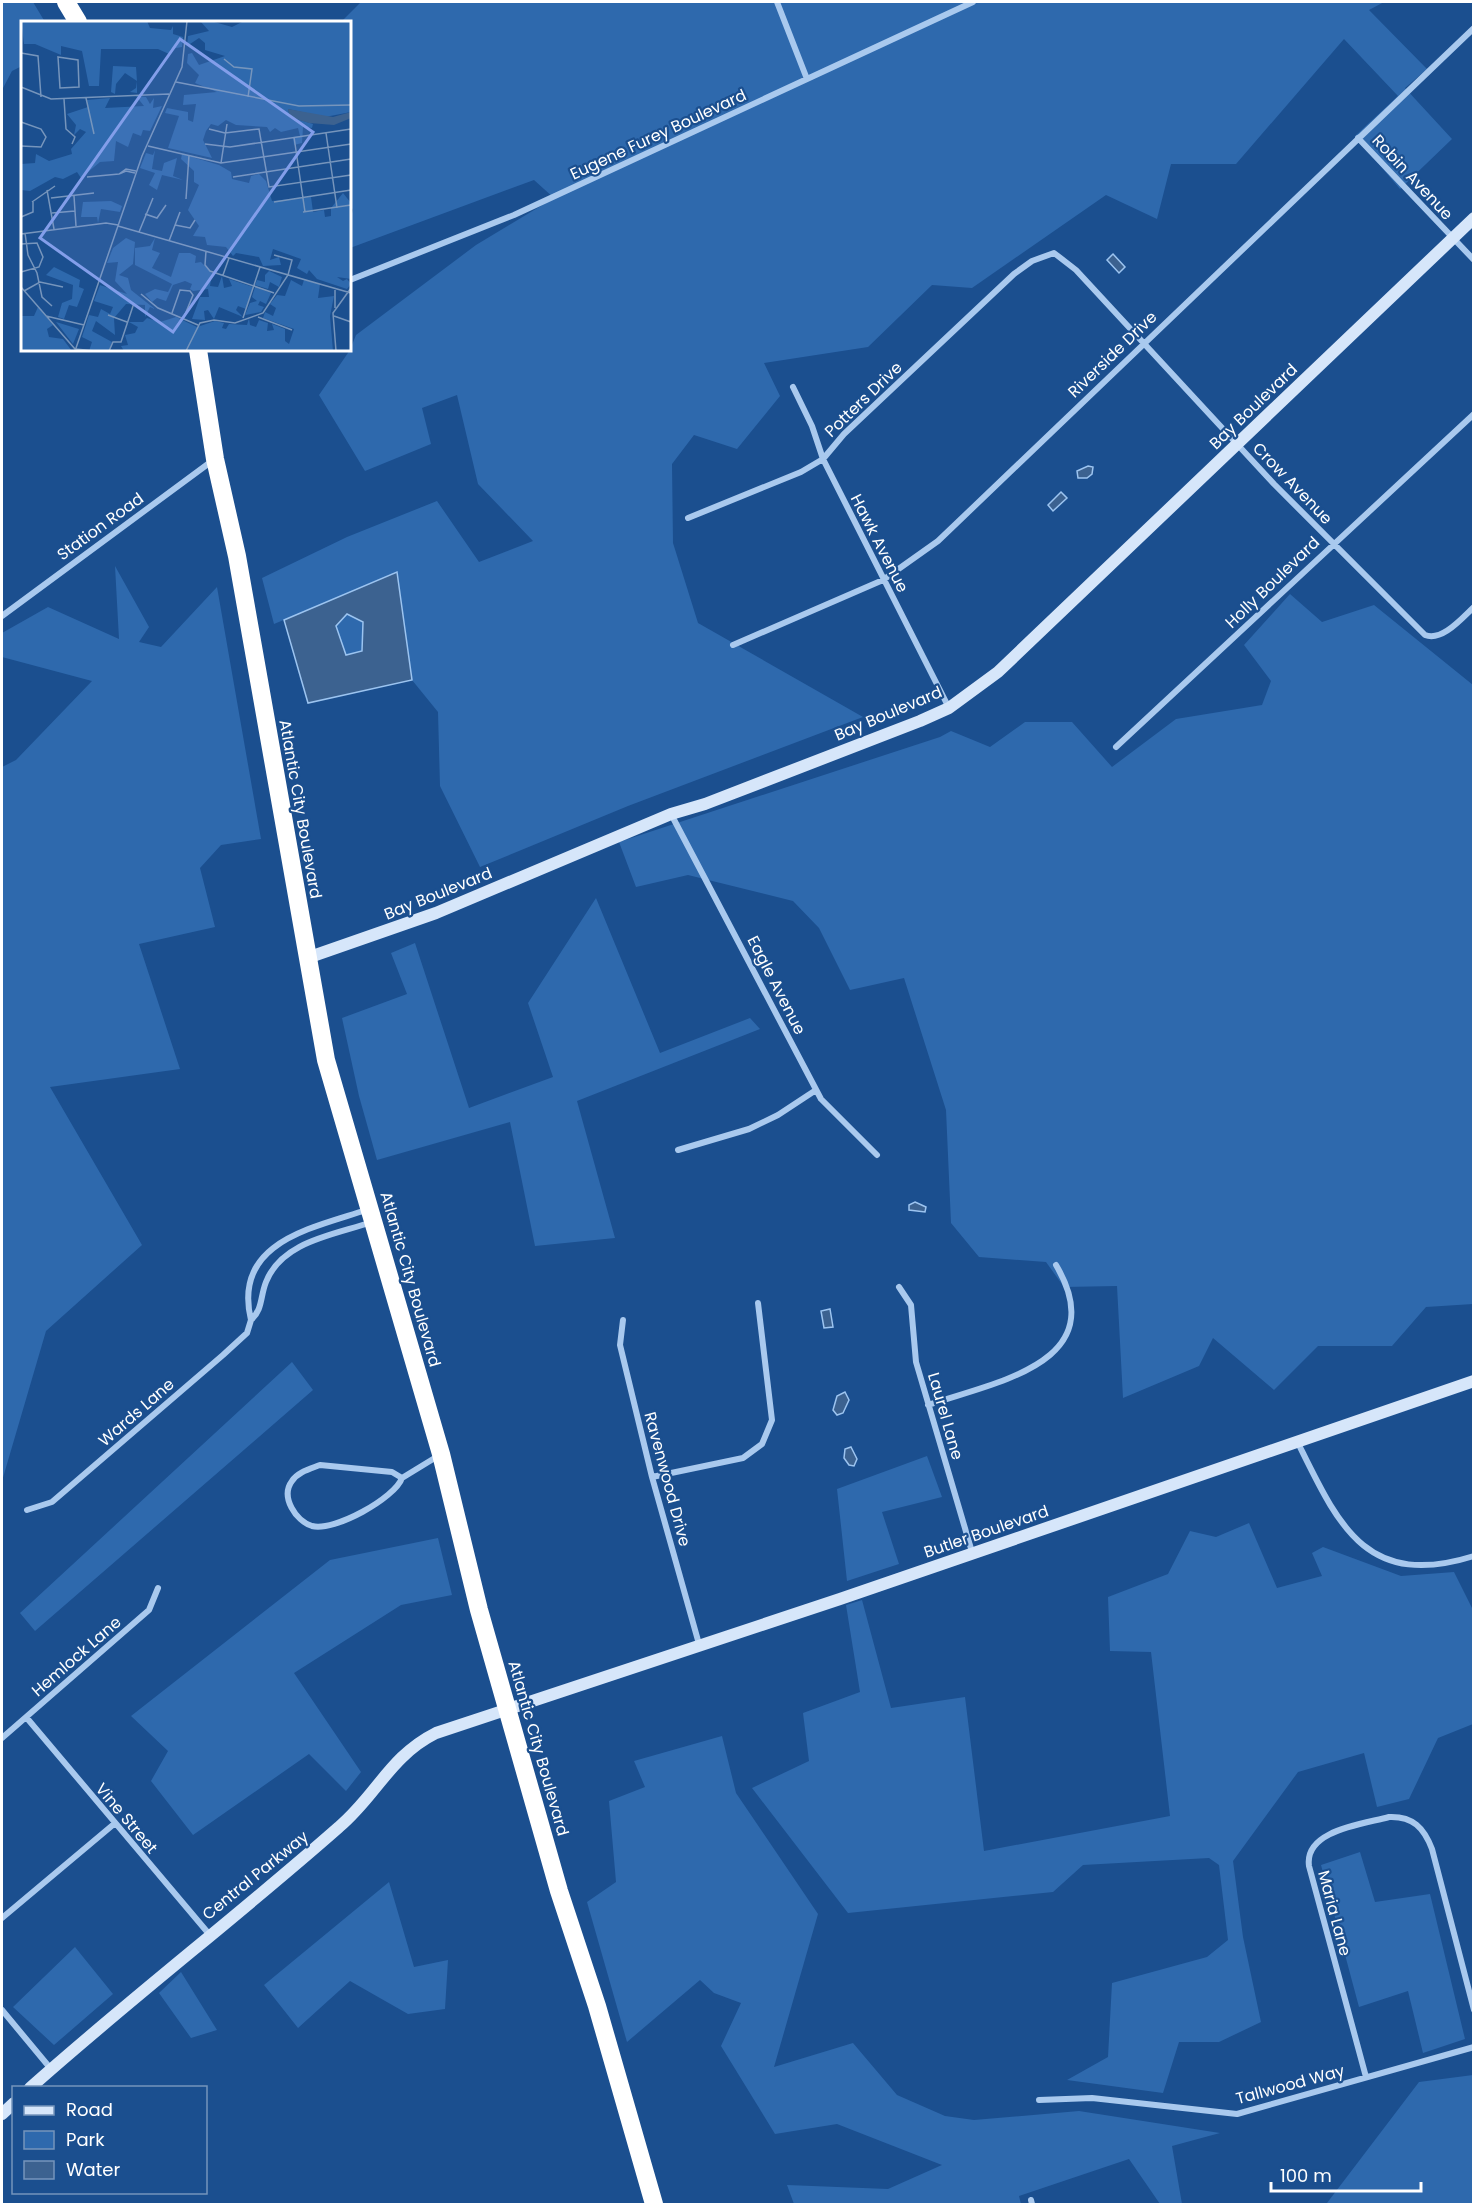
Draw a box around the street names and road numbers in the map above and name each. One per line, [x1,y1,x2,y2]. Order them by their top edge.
street label: Eugene Furey Boulevard [566,83,750,185]
street label: Robin Avenue [1367,130,1458,225]
street label: Riverside Drive [1063,306,1162,403]
street label: Potters Drive [819,356,907,442]
street label: Bay Boulevard [1204,358,1303,454]
street label: Crow Avenue [1248,437,1338,530]
street label: Station Road [52,487,148,566]
street label: Hawk Avenue [845,490,914,596]
street label: Holly Boulevard [1220,531,1325,633]
street label: Bay Boulevard [831,680,945,746]
street label: Atlantic City Boulevard [273,718,328,900]
street label: Bay Boulevard [381,861,496,926]
street label: Eagle Avenue [742,932,811,1039]
street label: Atlantic City Boulevard [374,1189,447,1370]
street label: Laurel Lane [922,1370,969,1463]
street label: Wards Lane [93,1373,179,1452]
street label: Ravenwood Drive [638,1409,697,1549]
street label: Butler Boulevard [921,1499,1052,1564]
street label: Hemlock Lane [27,1611,126,1702]
street label: Atlantic City Boulevard [502,1658,575,1839]
street label: Vine Street [90,1778,163,1859]
street label: Central Parkway [197,1825,313,1925]
street label: Maria Lane [1312,1868,1357,1958]
street label: Tallwood Way [1233,2059,1347,2110]

